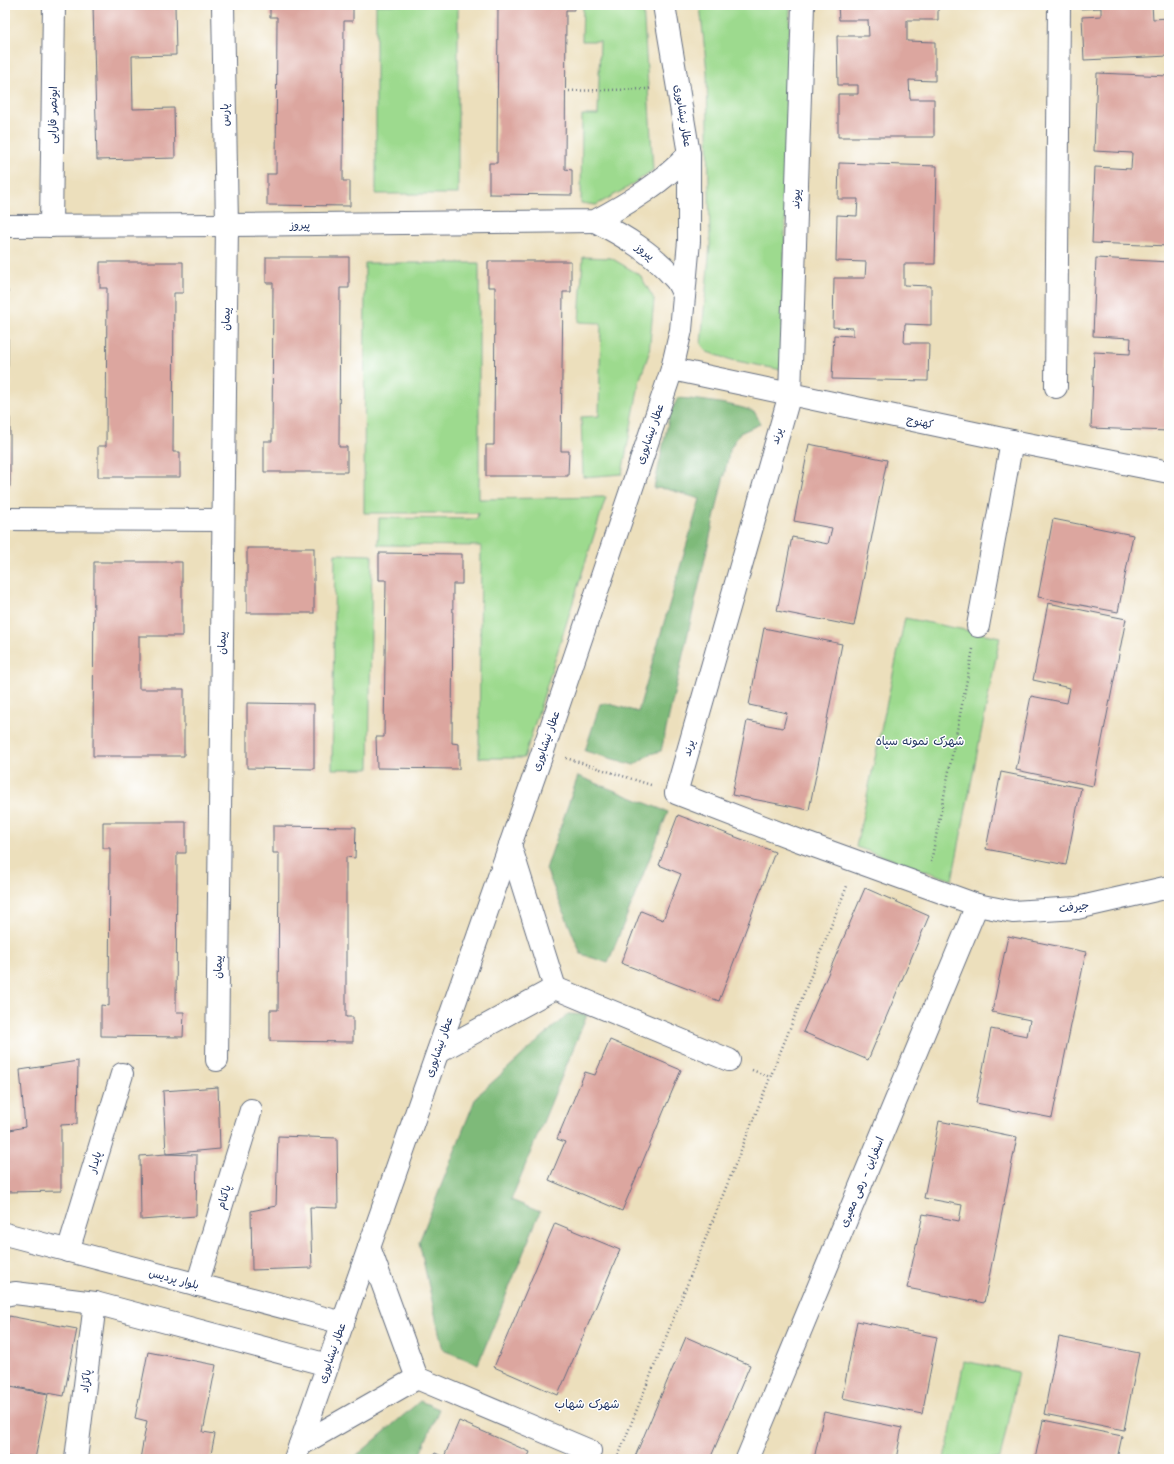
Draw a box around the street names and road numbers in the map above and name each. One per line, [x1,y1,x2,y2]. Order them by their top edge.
street label: عطار نیشابوری [671,84,695,148]
street label: ابونصر فارابی [45,86,61,144]
street label: پارس [217,103,233,127]
street label: پیوند [788,189,804,209]
street label: پیروز [289,217,310,233]
street label: پیروز [632,239,658,264]
street label: پیمان [218,307,234,331]
street label: عطار نیشابوری [633,402,667,466]
street label: كهنوج [905,412,935,432]
street label: پرند [768,426,786,446]
street label: پیمان [214,631,230,655]
street label: عطار نیشابوری [529,709,563,773]
street label: پرند [680,738,698,758]
street label: جیرفت [1058,898,1090,916]
street label: پیمان [210,955,226,979]
street label: عطار نیشابوری [422,1015,456,1079]
street label: اسفراين - رهی معیری [836,1134,888,1230]
street label: پایدار [84,1149,105,1176]
street label: پاکنام [213,1183,236,1211]
street label: بلوار پردیس [147,1265,201,1293]
street label: عطار نیشابوری [315,1321,349,1385]
street label: پاکزاد [77,1368,95,1394]

